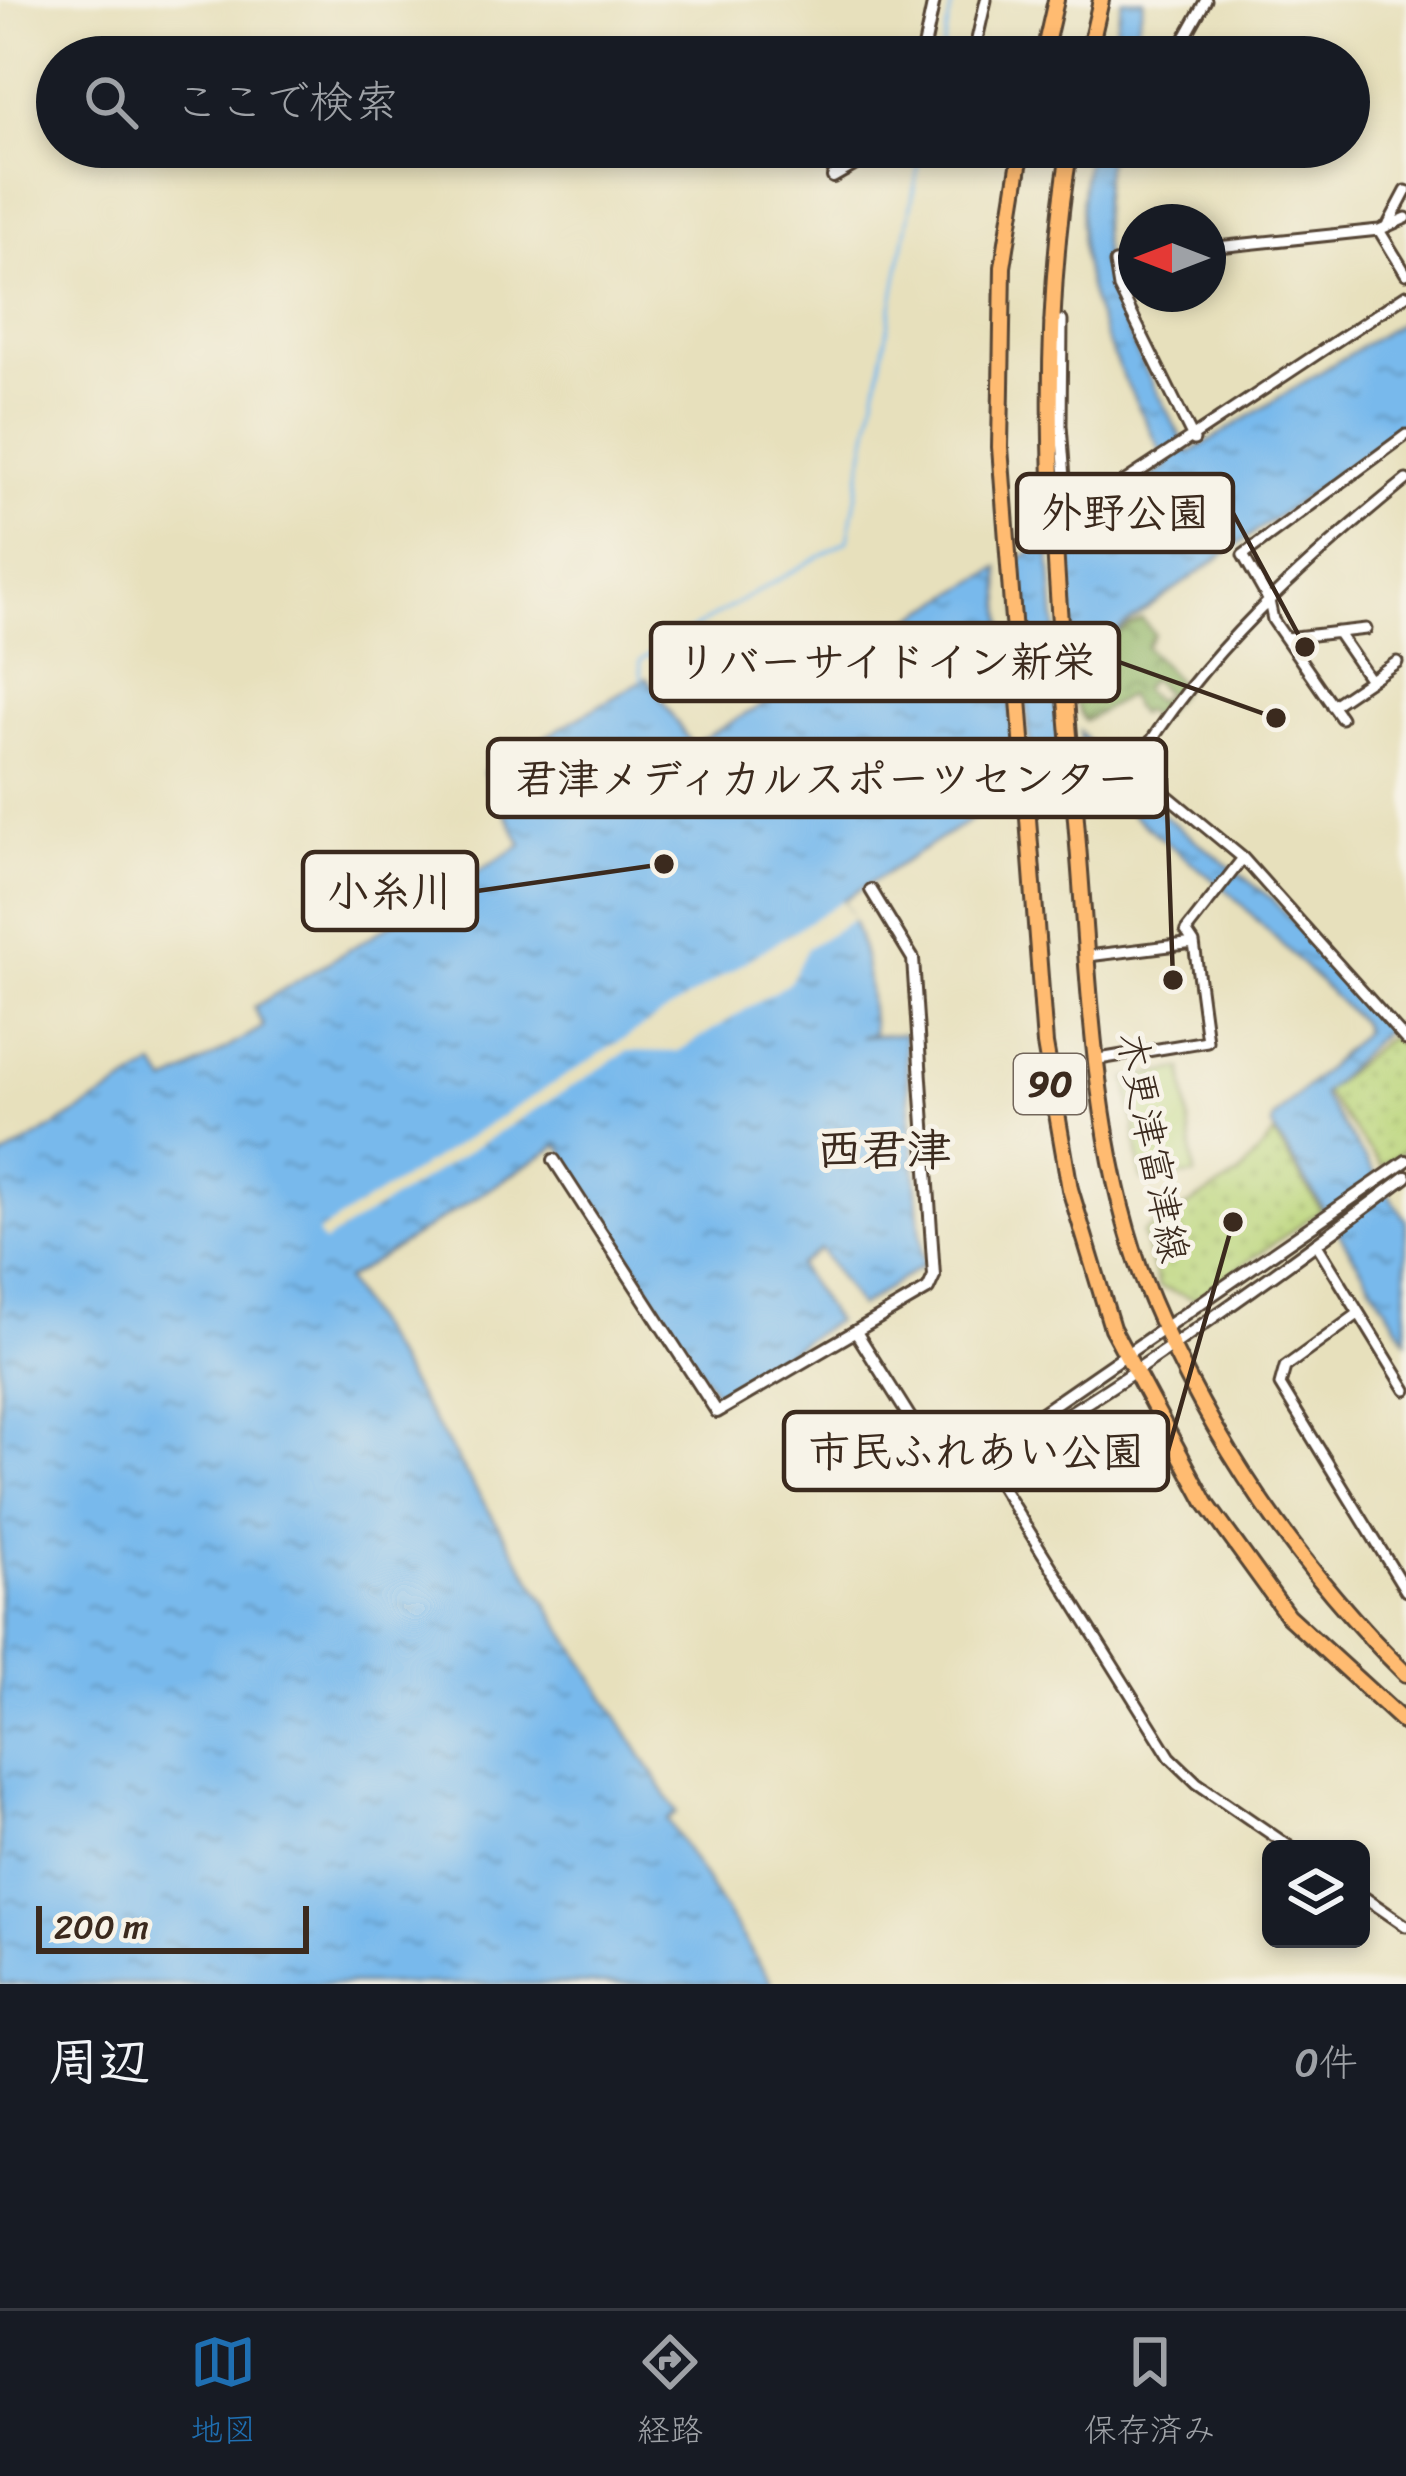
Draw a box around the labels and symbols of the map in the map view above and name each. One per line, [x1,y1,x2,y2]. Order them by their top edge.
north arrow [1118,204,1226,312]
callout: 外野公園 [1017,474,1233,552]
text: 外野公園 [1041,476,1209,550]
callout: リバーサイドイン新栄 [651,623,1119,701]
text: リバーサイドイン新栄 [675,625,1095,699]
callout: 君津メディカルスポーツセンター [488,739,1166,817]
text: 君津メディカルスポーツセンター [515,742,1139,816]
callout: 小糸川 [303,852,477,930]
text: 小糸川 [327,855,453,929]
street label: 木更津富津線 [1097,1026,1209,1268]
road number: 90 [1014,1054,1086,1114]
district label: 西君津 [816,1110,952,1190]
callout: 市民ふれあい公園 [784,1412,1168,1490]
text: 市民ふれあい公園 [808,1415,1144,1489]
scale bar [36,1900,309,1953]

